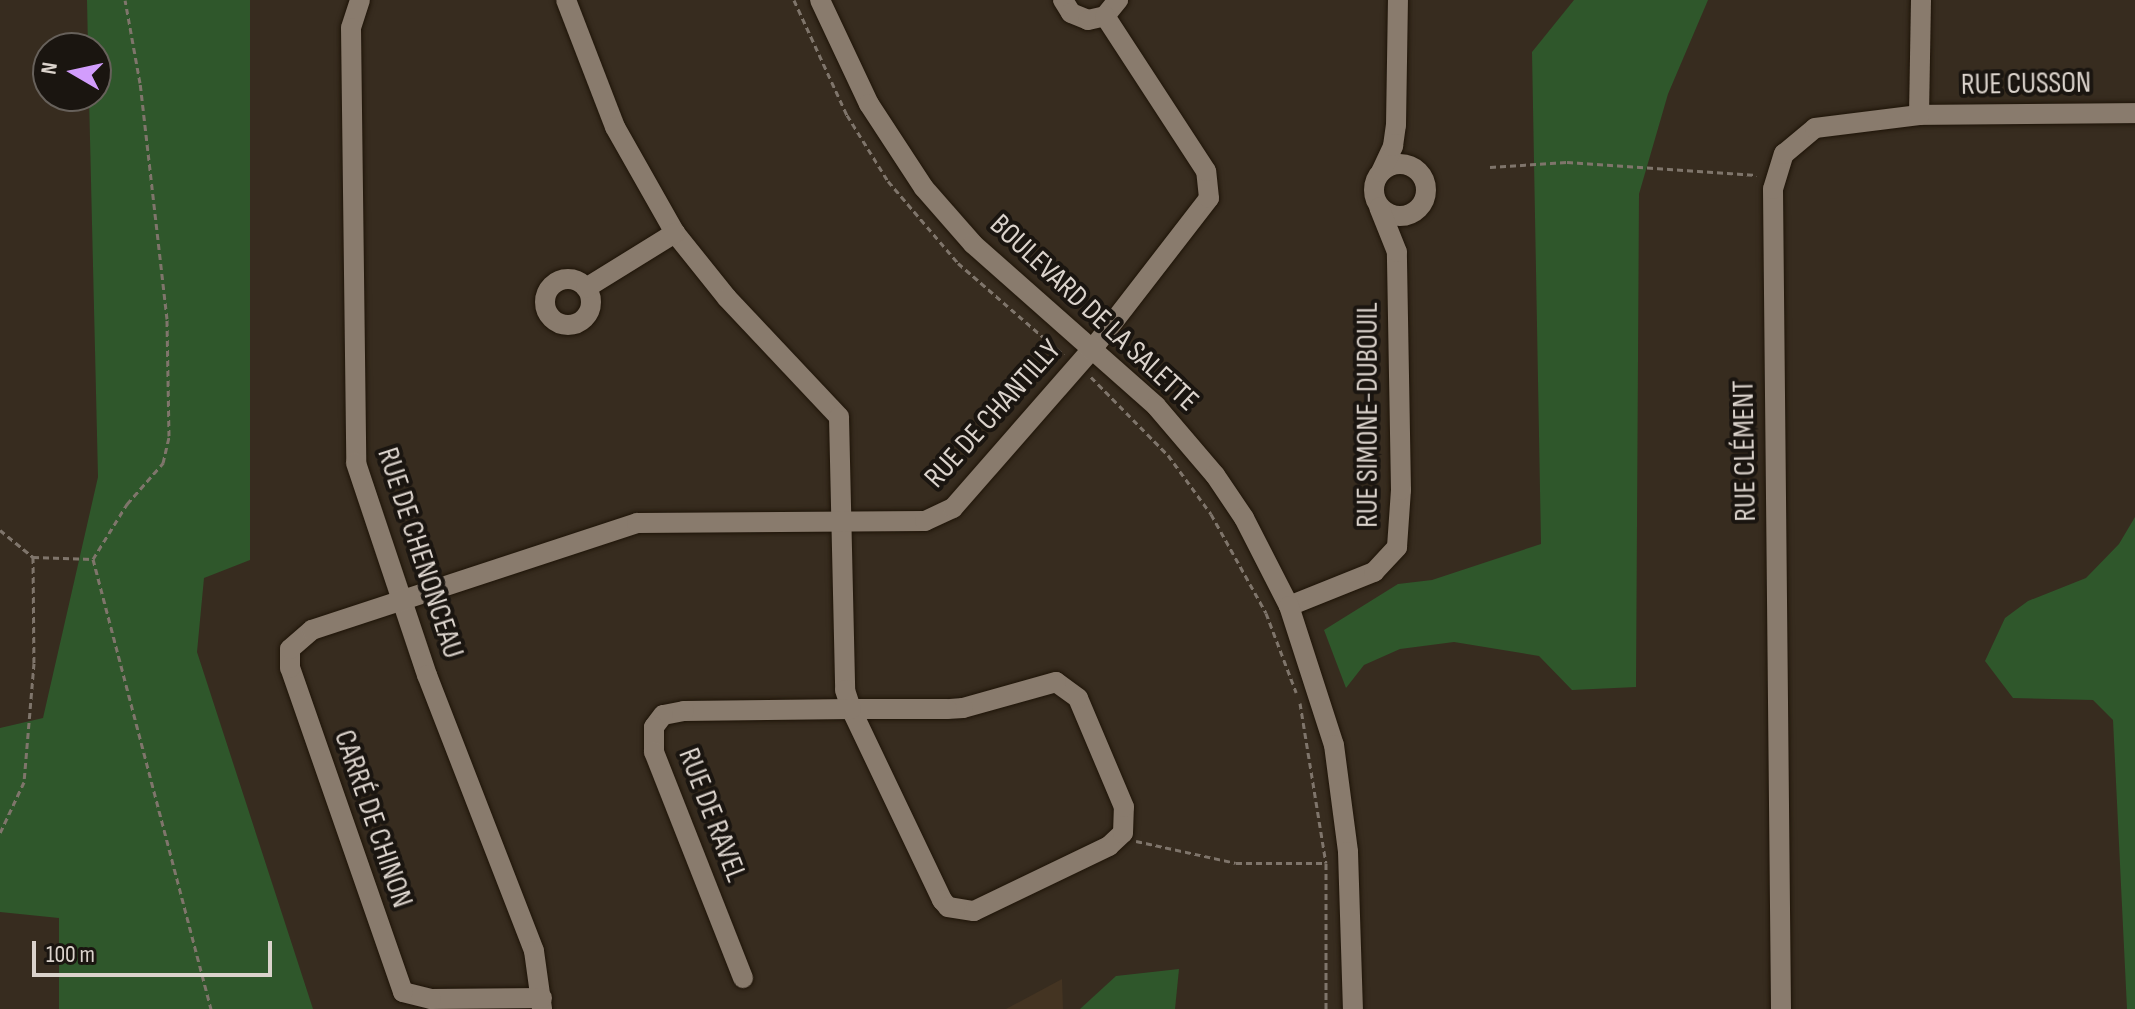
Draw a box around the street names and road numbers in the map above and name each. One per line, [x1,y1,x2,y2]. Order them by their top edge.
street label: RUE CUSSON [1961,65,2091,103]
street label: BOULEVARD DE LA SALETTE [982,207,1206,419]
street label: RUE SIMONE-DUBOUIL [1350,302,1386,528]
street label: RUE DE CHANTILLY [917,333,1069,495]
street label: RUE CLÉMENT [1726,380,1764,522]
street label: RUE DE CHENONCEAU [369,443,471,663]
street label: CARRÉ DE CHINON [326,725,420,913]
street label: RUE DE RAVEL [670,743,754,887]

